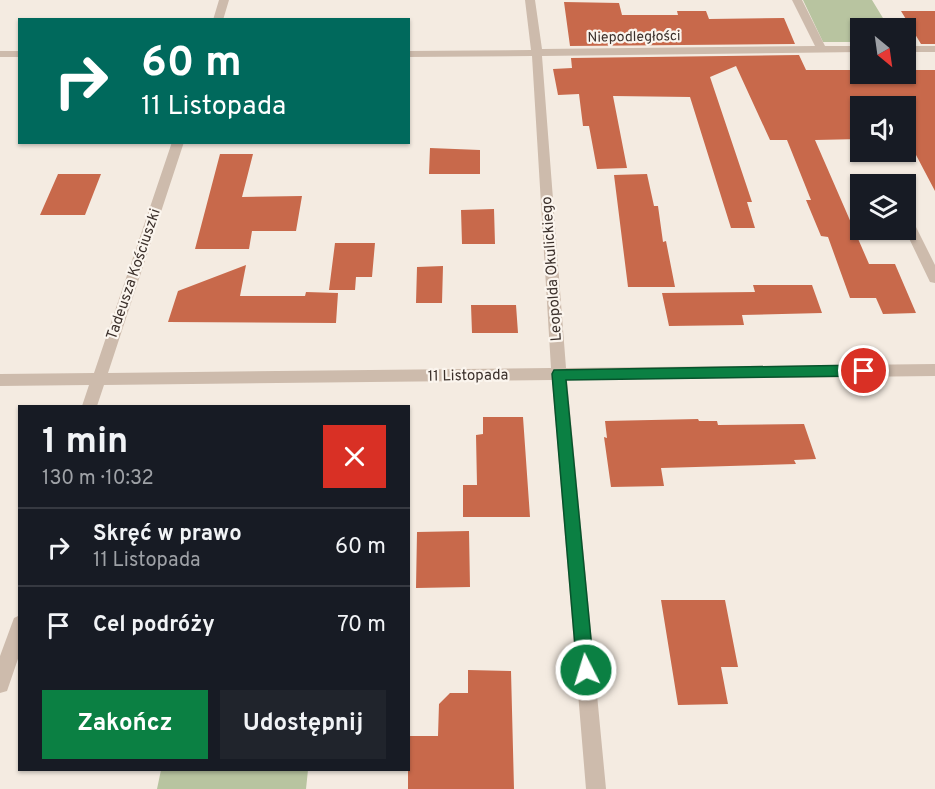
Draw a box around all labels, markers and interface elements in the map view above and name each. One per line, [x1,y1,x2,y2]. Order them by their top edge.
north arrow [850,18,916,84]
map controls [850,18,916,240]
street label: Niepodległości [587,28,681,47]
text: 60 m [141,38,242,91]
icon: right [42,42,120,120]
text: 11 Listopada [141,90,286,124]
button: sound [850,96,916,162]
button: layers [850,174,916,240]
street label: Leopolda Okulickiego [538,196,567,342]
street label: Tadeusza Kościuszki [103,206,166,343]
pin [838,345,889,396]
icon: arrive [847,354,880,387]
street label: 11 Listopada [427,366,509,387]
text: 1 min [42,420,128,466]
button: close [323,425,386,488]
text: 130 m · 10:32 [42,466,154,492]
text: Skręć w prawo [93,521,242,548]
icon: right [42,531,75,564]
text: 60 m [335,534,386,561]
text: 11 Listopada [93,548,201,574]
icon: arrive [42,609,75,642]
text: Cel podróży [93,612,215,639]
text: 70 m [337,612,386,639]
position arrow [554,638,618,702]
button: Zakończ [42,690,208,759]
button: Udostępnij [220,690,386,759]

